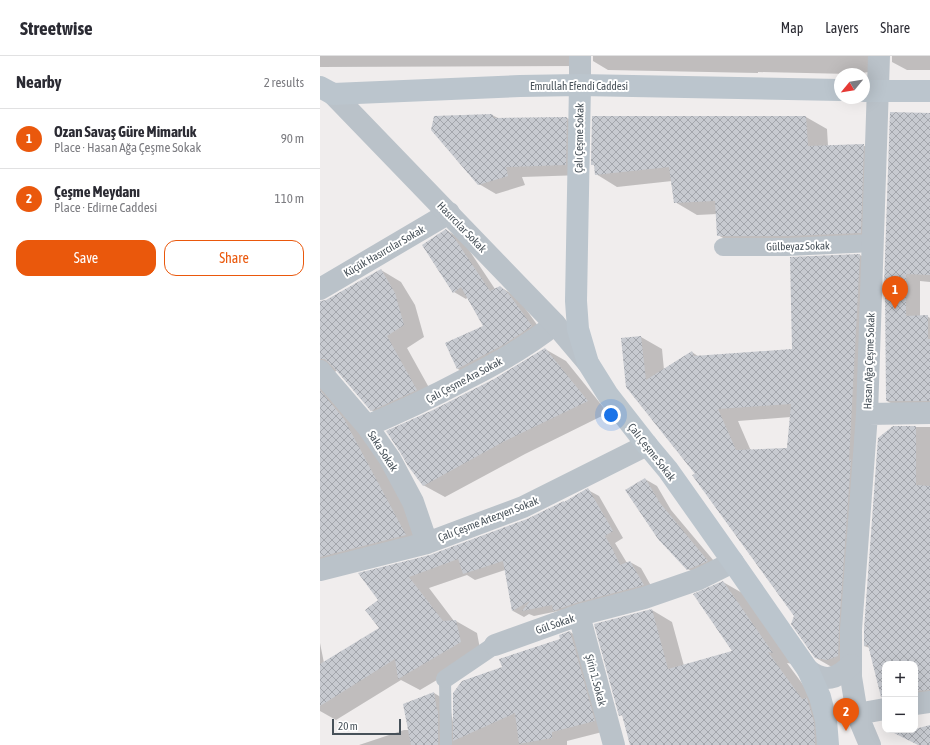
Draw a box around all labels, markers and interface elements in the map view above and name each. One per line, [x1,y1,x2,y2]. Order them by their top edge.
text: Streetwise [20,17,93,39]
text: Map [781,20,803,36]
text: Layers [825,20,858,36]
text: Share [880,20,910,36]
north arrow [834,68,870,104]
text: Nearby [16,72,62,92]
text: 2 results [264,75,304,90]
street label: Emrullah Efendi Caddesi [530,80,628,92]
street label: Çalı Çeşme Sokak [572,103,586,173]
text: Ozan Savaş Güre Mimarlık [54,123,196,140]
text: 1 [26,131,32,146]
text: 90 m [281,131,304,146]
text: Place · Hasan Ağa Çeşme Sokak [54,140,201,155]
text: Çeşme Meydanı [54,183,140,200]
text: 2 [26,191,32,206]
text: 110 m [275,191,304,206]
street label: Hasırcılar Sokak [435,199,489,255]
text: Place · Edirne Caddesi [54,200,157,215]
street label: Küçük Hasırcılar Sokak [341,223,427,279]
street label: Gülbeyaz Sokak [766,239,830,253]
button: Save [16,240,156,276]
button: Share [164,240,304,276]
pin: 1 [882,276,908,309]
street label: Hasan Ağa Çeşme Sokak [861,312,877,410]
street label: Çalı Çeşme Ara Sokak [424,355,504,405]
your location [601,405,621,425]
street label: Çalı Çeşme Sokak [626,421,678,483]
street label: Saka Sokak [365,429,401,474]
street label: Çalı Çeşme Artezyen Sokak [436,494,540,544]
street label: Gül Sokak [534,612,576,636]
street label: Şirin 1. Sokak [583,653,609,707]
map controls [882,661,918,733]
button: + [882,661,918,697]
button: − [882,697,918,733]
pin: 2 [833,698,859,731]
scale bar [332,717,401,736]
text: 20 m [338,720,358,732]

